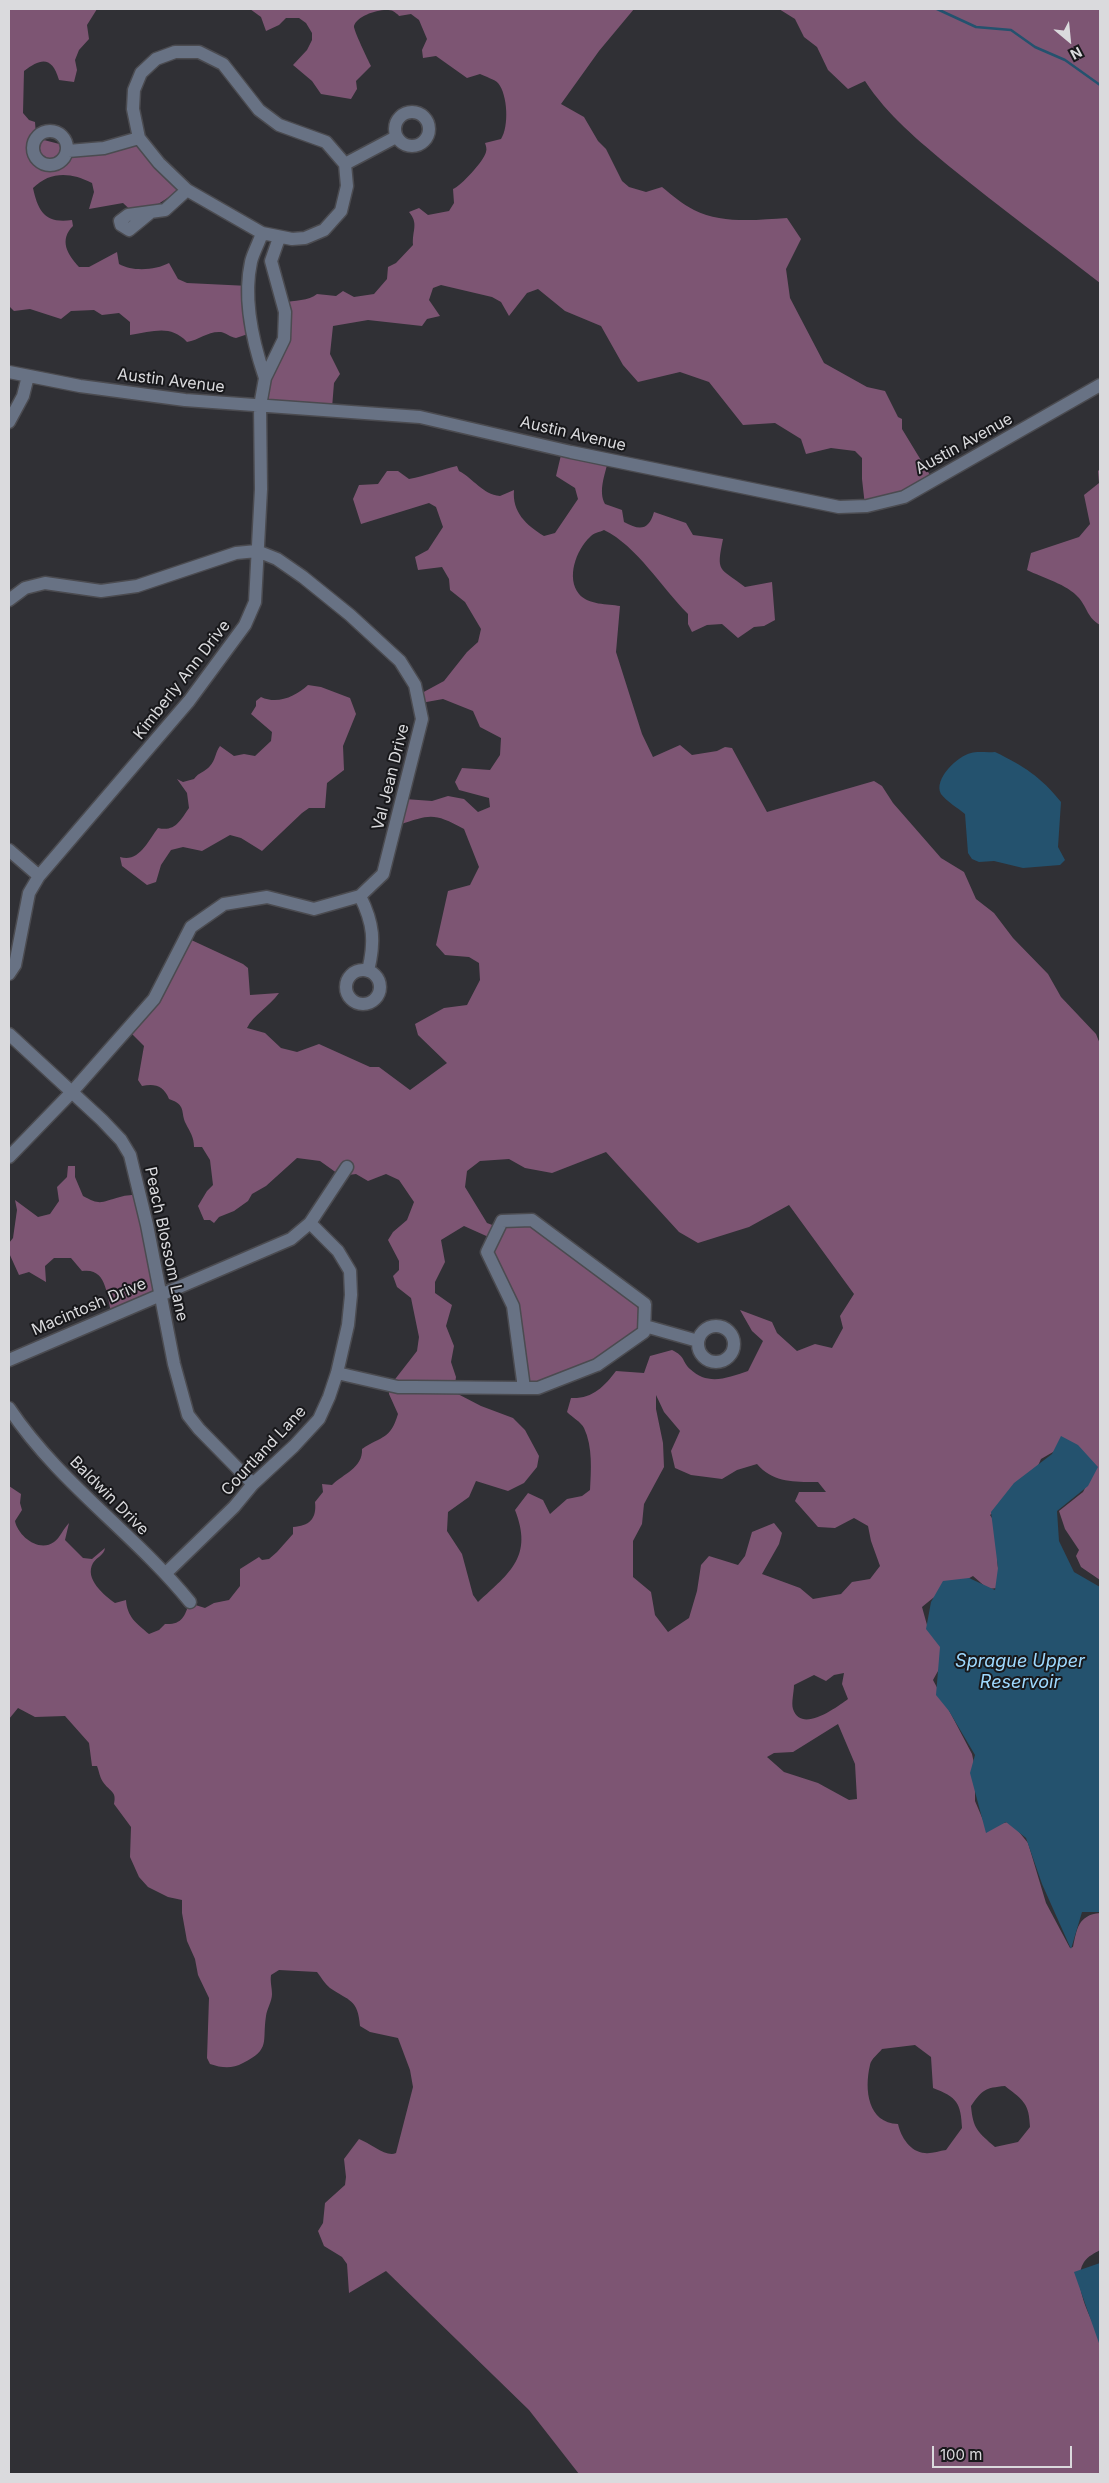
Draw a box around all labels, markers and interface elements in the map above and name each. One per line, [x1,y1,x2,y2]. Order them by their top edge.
north arrow [1044,15,1094,65]
text: N [1068,44,1085,64]
street label: Austin Avenue [116,365,226,397]
street label: Austin Avenue [912,409,1016,479]
street label: Austin Avenue [518,412,628,456]
street label: Kimberly Ann Drive [130,617,234,743]
street label: Val Jean Drive [369,722,413,832]
street label: Peach Blossom Lane [140,1165,192,1323]
street label: Macintosh Drive [29,1274,149,1340]
street label: Courtland Lane [218,1402,310,1500]
street label: Baldwin Drive [66,1453,152,1539]
water label: Sprague Upper Reservoir [955,1651,1085,1694]
scale bar [934,2436,1074,2468]
text: 100 m [940,2445,982,2464]

